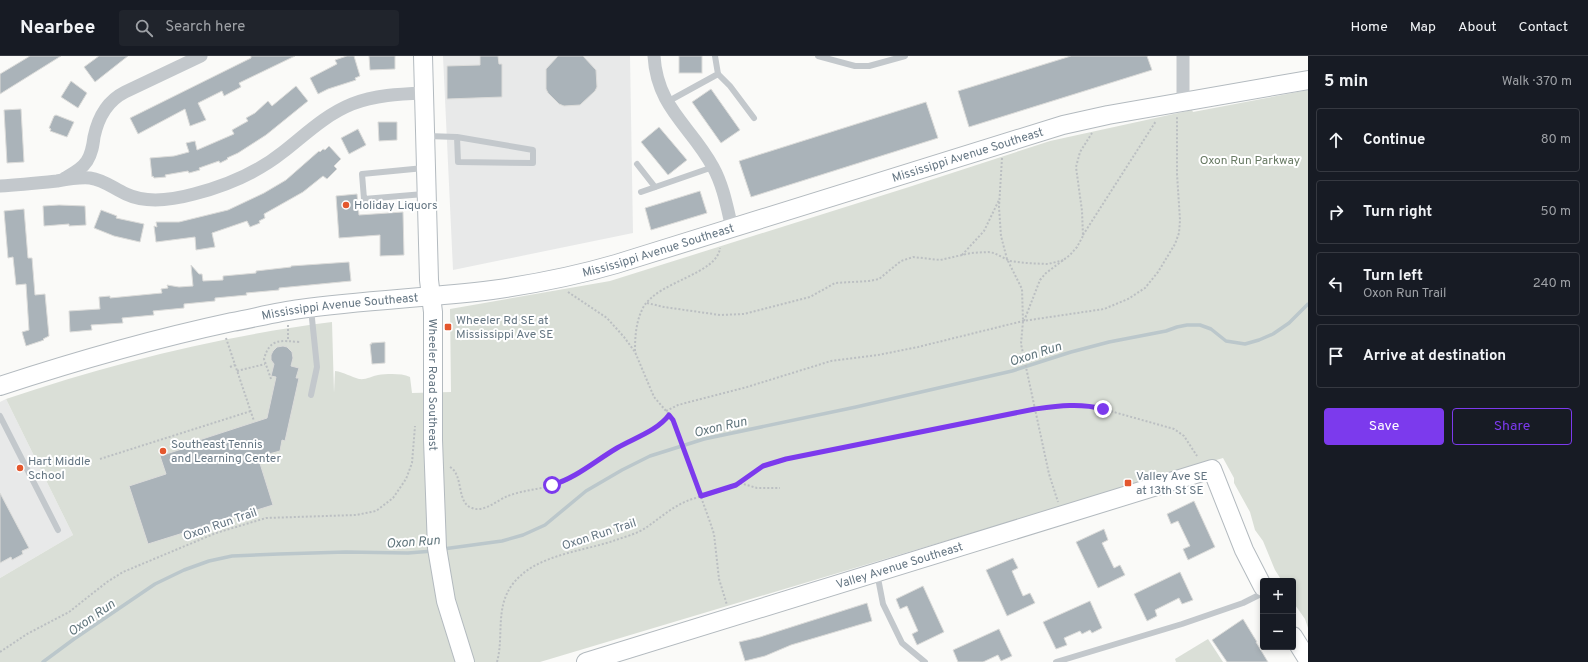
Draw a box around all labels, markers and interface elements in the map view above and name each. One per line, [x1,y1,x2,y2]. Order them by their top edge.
search box [119,10,399,46]
text: Nearbee [20,16,95,40]
icon: search [133,17,155,39]
text: Search here [165,18,245,37]
text: Home [1351,19,1388,36]
text: Map [1410,19,1436,36]
text: About [1458,19,1497,36]
text: Contact [1519,19,1568,36]
text: 5 min [1324,71,1368,93]
text: Walk · 370 m [1502,74,1572,90]
street label: Mississippi Avenue Southeast [890,125,1046,187]
icon: ahead [1325,129,1347,151]
text: Continue [1363,131,1425,150]
text: 80 m [1541,132,1571,148]
park label: Oxon Run Parkway [1200,153,1300,169]
place label: Holiday Liquors [354,198,438,214]
marker: Holiday Liquors [341,200,351,210]
icon: right [1325,201,1347,223]
text: Turn right [1363,203,1432,222]
text: 50 m [1541,204,1571,220]
street label: Mississippi Avenue Southeast [581,221,736,282]
text: Turn left [1363,267,1423,286]
icon: left [1325,273,1347,295]
text: 240 m [1533,276,1571,292]
text: Oxon Run Trail [1363,286,1447,302]
street label: Mississippi Avenue Southeast [260,290,419,325]
place label: Wheeler Rd SE at Mississippi Ave SE [456,313,553,343]
street label: Wheeler Road Southeast [424,318,440,451]
marker: Wheeler Rd SE at Mississippi Ave SE [443,322,453,332]
water label: Oxon Run [1008,339,1064,371]
icon: arrive [1325,345,1347,367]
text: Arrive at destination [1363,347,1506,366]
route end [1094,400,1112,418]
button: Save [1324,408,1444,445]
button: Share [1452,408,1572,445]
water label: Oxon Run [692,414,748,442]
place label: Southeast Tennis and Learning Center [171,437,281,467]
marker: Southeast Tennis and Learning Center [158,446,168,456]
place label: Hart Middle School [28,454,91,484]
marker: Hart Middle School [15,463,25,473]
place label: Valley Ave SE at 13th St SE [1136,469,1208,499]
route start [543,476,561,494]
marker: Valley Ave SE at 13th St SE [1123,478,1133,488]
street label: Oxon Run Trail [181,505,259,545]
street label: Oxon Run Trail [560,515,638,554]
water label: Oxon Run [386,533,441,553]
street label: Valley Avenue Southeast [834,539,965,593]
map controls [1260,578,1296,650]
button: + [1260,578,1296,614]
water label: Oxon Run [66,597,119,641]
button: − [1260,614,1296,650]

